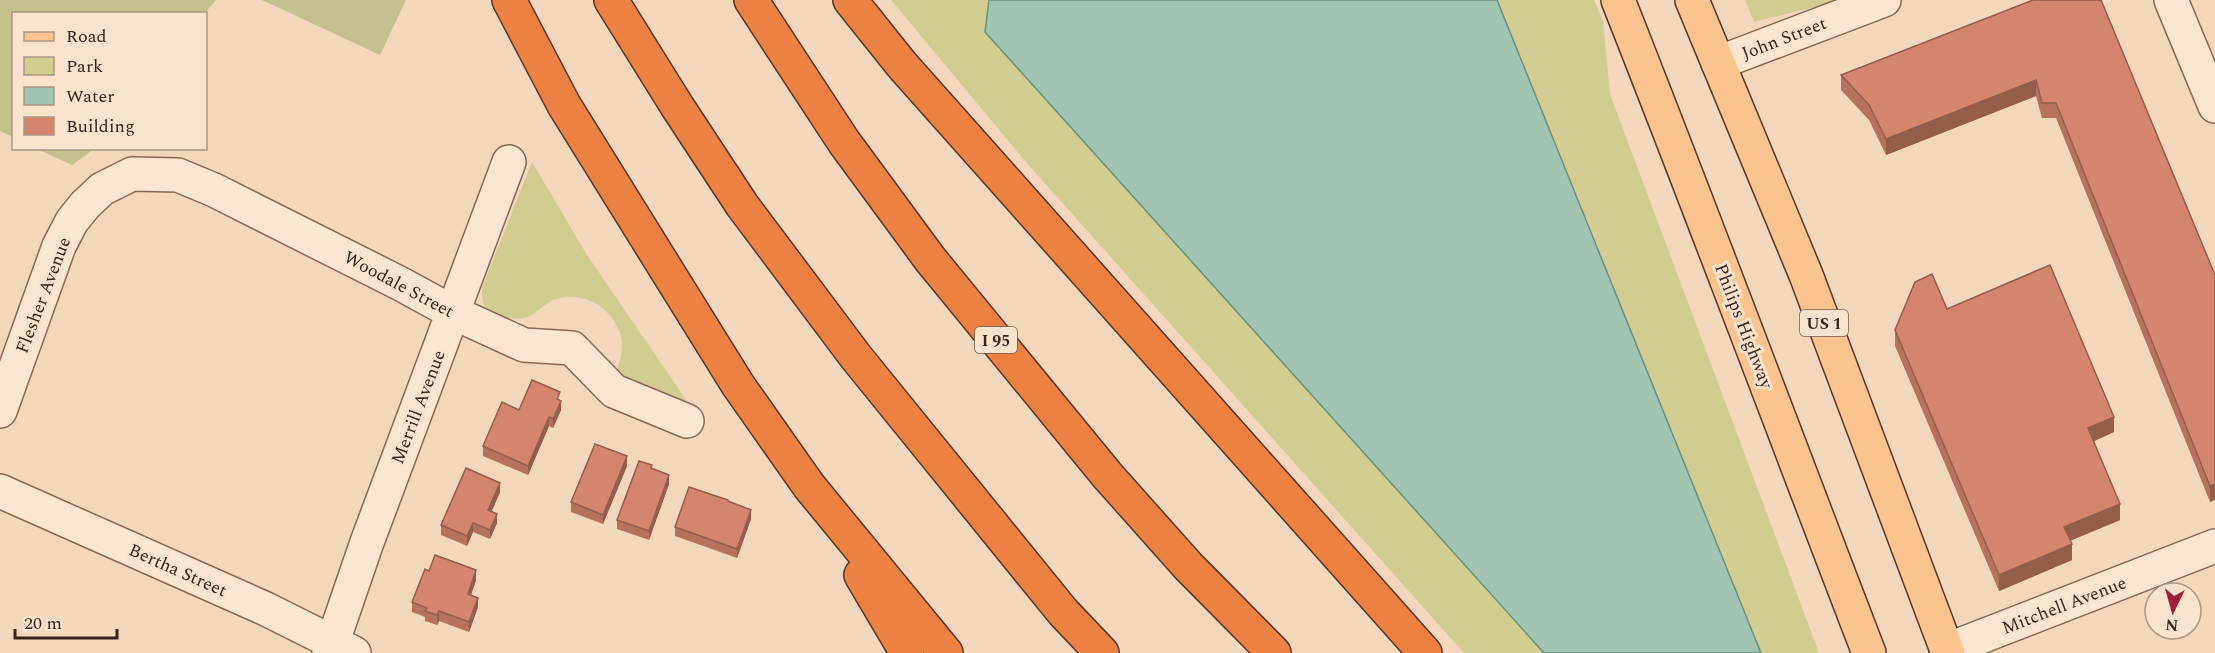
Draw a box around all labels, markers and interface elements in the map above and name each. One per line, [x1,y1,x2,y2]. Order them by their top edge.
street label: John Street [1738,10,1831,67]
legend [12,12,207,150]
text: Road [66,23,107,50]
text: Park [66,53,103,80]
text: Water [66,83,114,110]
text: Building [66,113,135,140]
street label: Flesher Avenue [9,233,78,357]
street label: Woodale Street [339,244,459,325]
street label: Philips Highway [1707,260,1780,394]
road number: US 1 [1800,310,1848,336]
road number: I 95 [975,327,1017,353]
street label: Merrill Avenue [384,346,453,468]
street label: Bertha Street [124,537,231,604]
street label: Mitchell Avenue [1998,569,2130,642]
north arrow [2143,581,2203,641]
scale bar [15,602,117,640]
text: 20 m [24,610,62,637]
text: N [2164,612,2179,637]

